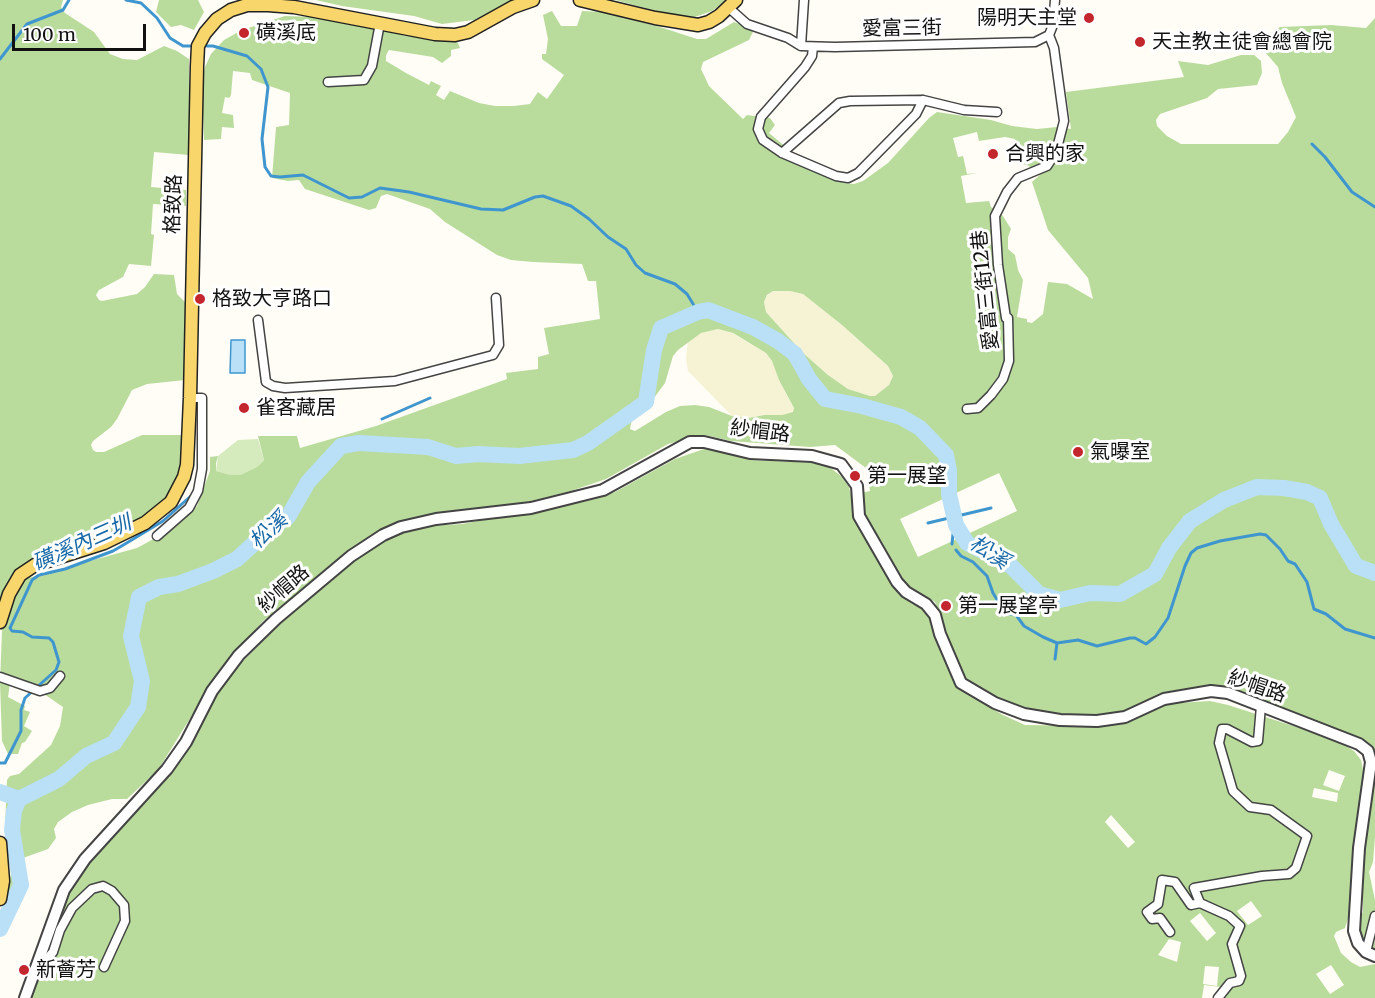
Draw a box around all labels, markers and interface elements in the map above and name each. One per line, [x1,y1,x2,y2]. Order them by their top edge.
place label: 陽明天主堂 [977,6,1077,30]
marker: 陽明天主堂 [1082,11,1096,25]
scale bar [15,12,148,50]
street label: 愛富三街 [862,16,942,42]
place label: 磺溪底 [256,21,316,45]
text: 100 m [23,23,76,46]
marker: 磺溪底 [237,26,251,40]
place label: 天主教主徒會總會院 [1152,30,1332,54]
marker: 天主教主徒會總會院 [1133,35,1147,49]
place label: 合興的家 [1005,142,1085,166]
marker: 合興的家 [986,147,1000,161]
street label: 格致路 [161,174,187,234]
street label: 愛富三街12巷 [968,229,1004,351]
place label: 格致大亨路口 [212,287,332,311]
marker: 格致大亨路口 [193,292,207,306]
place label: 雀客藏居 [256,396,336,420]
marker: 雀客藏居 [237,401,251,415]
street label: 紗帽路 [729,416,791,448]
place label: 氣曝室 [1090,440,1150,464]
marker: 氣曝室 [1071,445,1085,459]
place label: 第一展望 [867,464,947,488]
marker: 第一展望 [848,469,862,483]
water label: 松溪 [245,508,293,554]
water label: 磺溪內三圳 [29,511,135,577]
water label: 松溪 [965,531,1013,575]
street label: 紗帽路 [253,560,315,618]
place label: 第一展望亭 [958,594,1058,618]
marker: 第一展望亭 [939,599,953,613]
street label: 紗帽路 [1225,666,1289,708]
place label: 新薈芳 [36,958,96,982]
marker: 新薈芳 [17,963,31,977]

